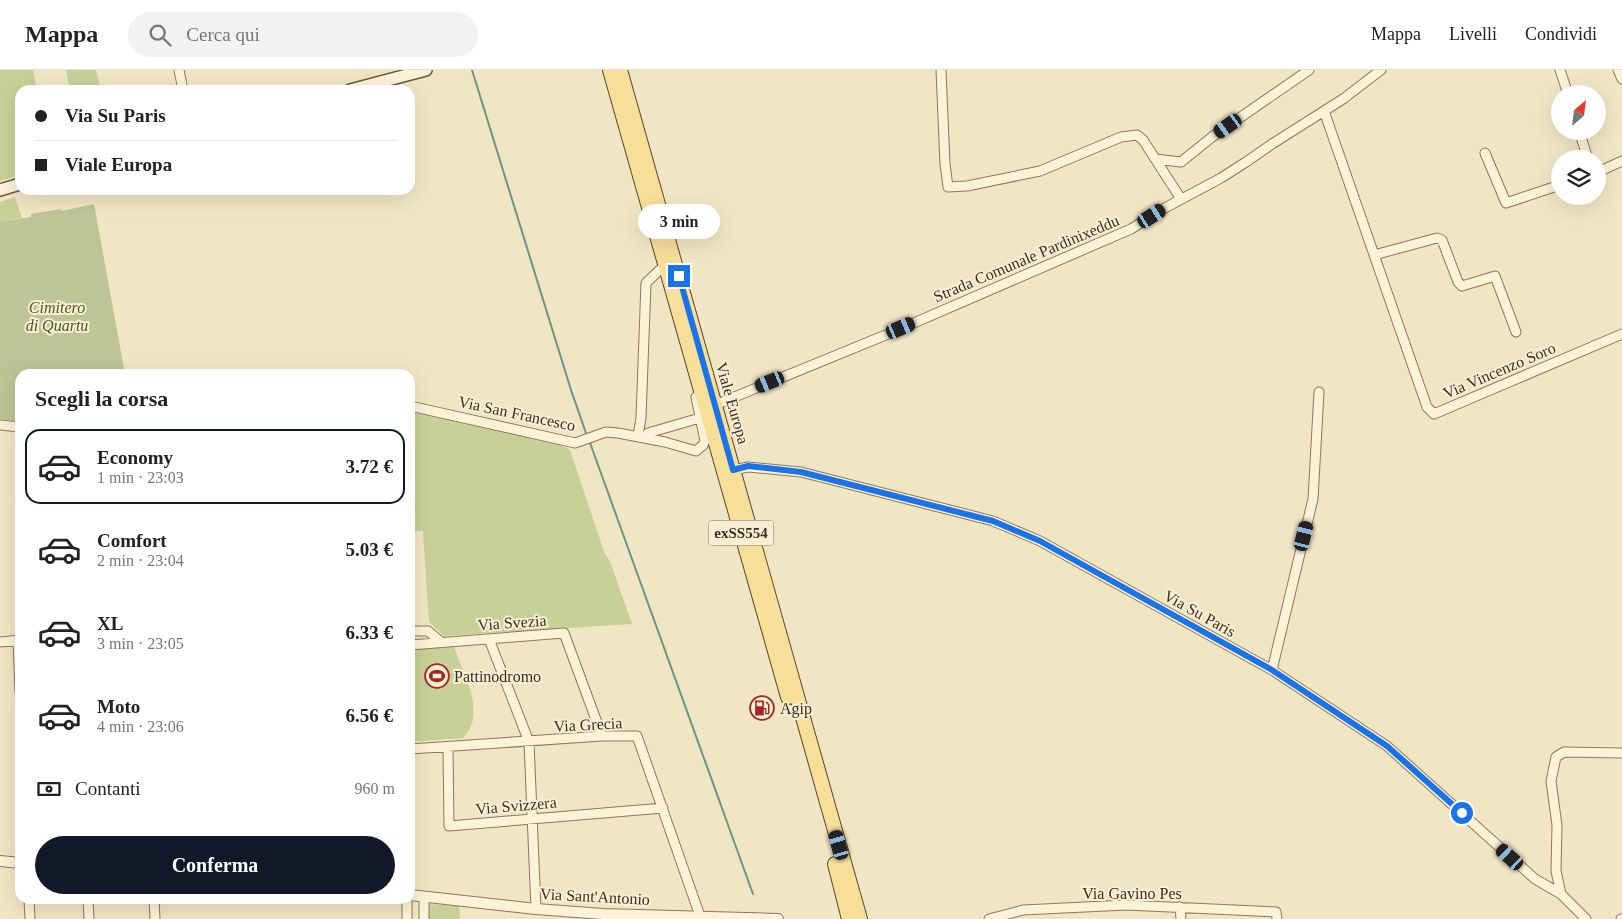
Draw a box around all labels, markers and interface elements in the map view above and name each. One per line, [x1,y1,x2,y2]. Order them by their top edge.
search box [128,12,478,57]
text: Mappa [25,21,98,47]
icon: search [146,21,174,49]
text: Cerca qui [186,24,260,45]
text: Mappa [1371,24,1421,44]
text: Livelli [1449,24,1497,44]
text: Condividi [1525,24,1597,44]
north arrow [1551,85,1606,140]
map controls [1551,85,1606,205]
text: Via Su Paris [65,105,166,126]
car [1211,111,1244,141]
button: layers [1551,150,1606,205]
text: Viale Europa [65,154,172,175]
car [1135,202,1168,230]
callout: 3 min [638,204,720,238]
street label: Strada Comunale Pardinixeddu [931,212,1122,305]
text: 3 min [660,213,698,230]
route end [668,265,690,287]
park label: Cimitero di Quartu [26,299,88,334]
car [884,315,917,341]
street label: Via Vincenzo Soro [1440,339,1558,402]
street label: Viale Europa [712,360,752,446]
car [753,369,786,395]
text: Scegli la corsa [35,386,168,411]
street label: Via San Francesco [457,393,577,434]
icon: car [37,444,82,489]
text: Economy [97,447,173,468]
text: 3.72 € [346,456,393,477]
text: 1 min · 23:03 [97,469,184,486]
road number: exSS554 [708,520,774,546]
car [1293,520,1314,552]
icon: car [37,527,82,572]
text: Comfort [97,530,167,551]
text: 5.03 € [346,539,393,560]
text: 2 min · 23:04 [97,552,184,569]
street label: Via Su Paris [1161,587,1238,640]
icon: car [37,610,82,655]
street label: Via Svezia [477,612,547,633]
text: XL [97,613,123,634]
text: 6.33 € [346,622,393,643]
text: 3 min · 23:05 [97,635,184,652]
sports icon: Pattinodromo [424,663,450,689]
place label: Pattinodromo [454,668,541,685]
icon: car [37,693,82,738]
fuel station icon: Agip [749,695,775,721]
text: Moto [97,696,140,717]
place label: Agip [780,700,812,718]
text: 6.56 € [346,705,393,726]
street label: Via Grecia [553,714,623,735]
text: 4 min · 23:06 [97,718,184,735]
icon: cash [35,775,63,803]
text: Contanti [75,778,140,799]
text: 960 m [355,780,395,797]
street label: Via Svizzera [475,793,557,818]
route start [1451,802,1473,824]
car [827,829,850,861]
button: Conferma [35,836,395,894]
car [1493,841,1526,873]
street label: Via Sant'Antonio [540,885,650,908]
street label: Via Gavino Pes [1082,885,1182,902]

